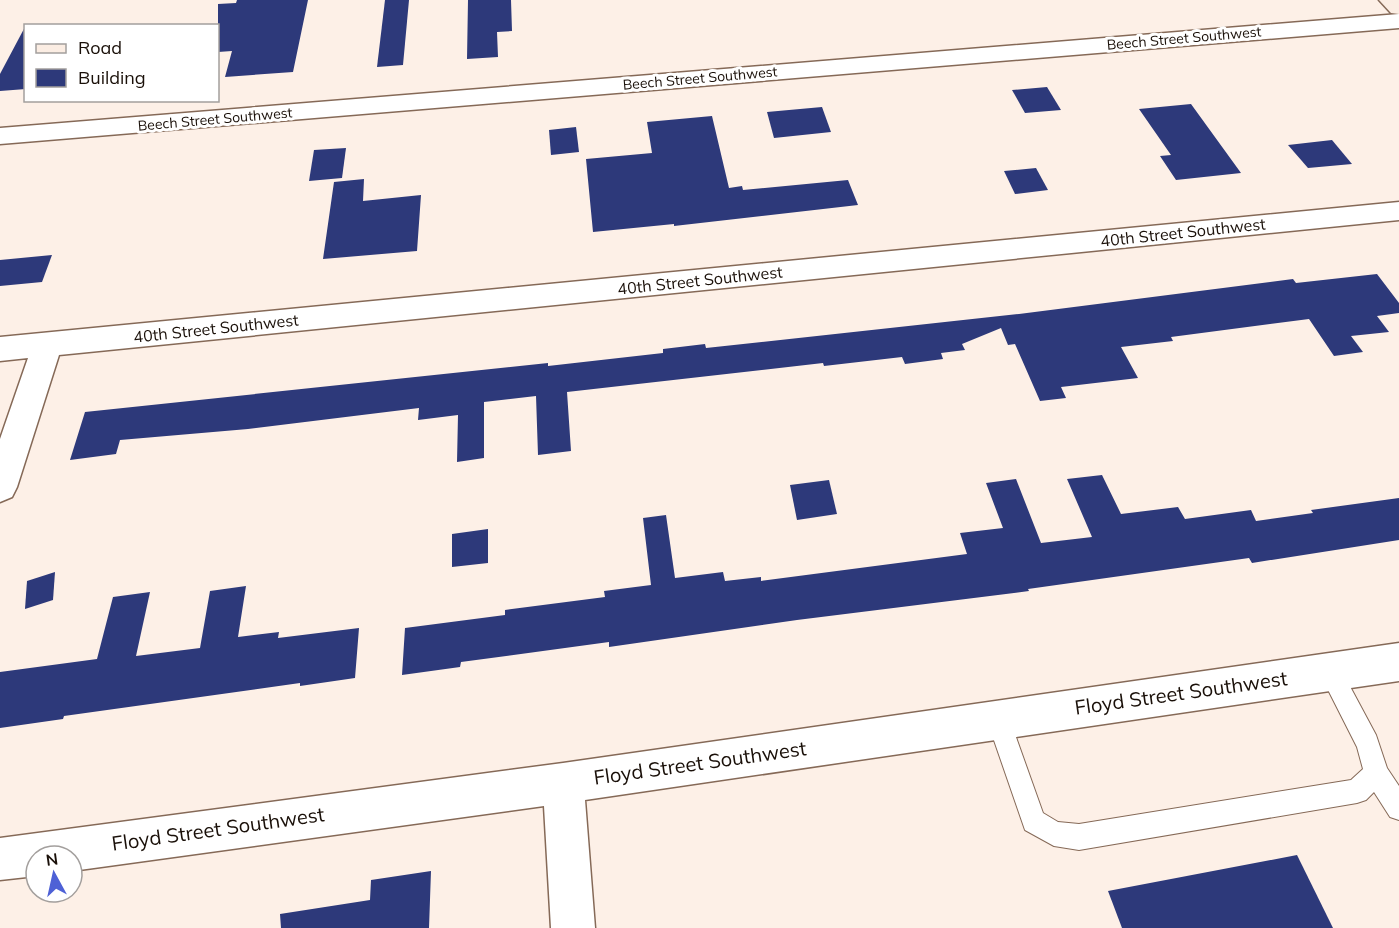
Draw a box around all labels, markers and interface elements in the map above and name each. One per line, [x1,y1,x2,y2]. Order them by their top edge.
street label: Beech Street Southwest [1106,22,1262,54]
legend [24,24,219,102]
text: Road [78,36,122,59]
street label: Beech Street Southwest [622,62,778,94]
text: Building [78,66,146,89]
street label: Beech Street Southwest [137,103,293,135]
street label: 40th Street Southwest [1099,213,1267,251]
street label: 40th Street Southwest [616,261,784,299]
street label: 40th Street Southwest [132,309,300,347]
street label: Floyd Street Southwest [1073,665,1289,720]
street label: Floyd Street Southwest [592,735,808,790]
street label: Floyd Street Southwest [110,801,326,856]
north arrow [24,844,84,904]
text: N [45,848,59,870]

